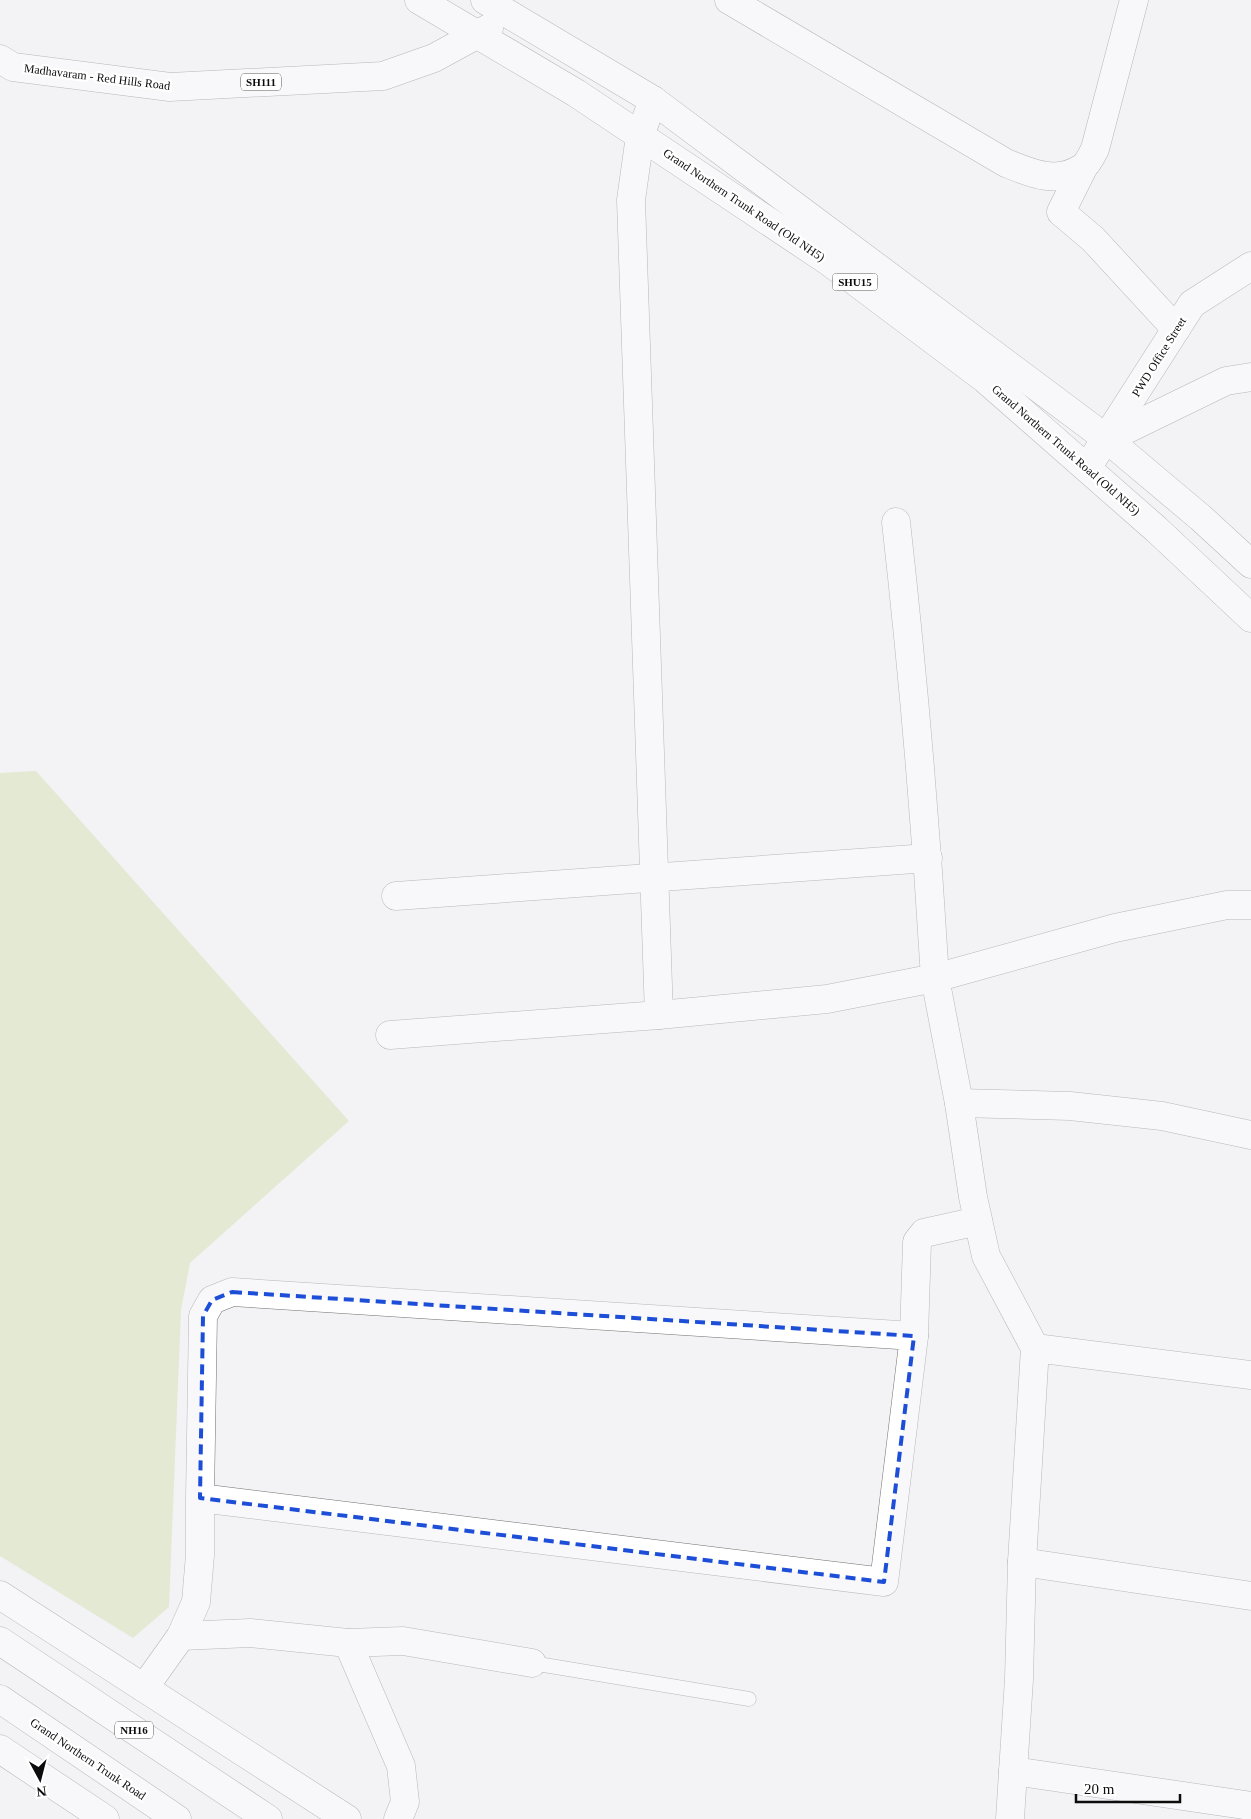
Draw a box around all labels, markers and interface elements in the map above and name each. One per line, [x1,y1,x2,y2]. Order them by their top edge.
street label: Madhavaram - Red Hills Road [23,61,171,93]
road number: SH111 [241,74,281,90]
street label: Grand Northern Trunk Road (Old NH5) [661,146,827,264]
road number: SHU15 [832,274,878,290]
street label: PWD Office Street [1129,314,1189,399]
street label: Grand Northern Trunk Road (Old NH5) [989,382,1143,518]
street label: Grand Northern Trunk Road [27,1715,149,1803]
road number: NH16 [115,1722,153,1738]
north arrow [15,1754,65,1804]
scale bar [1076,1772,1180,1804]
text: 20 m [1084,1781,1115,1797]

